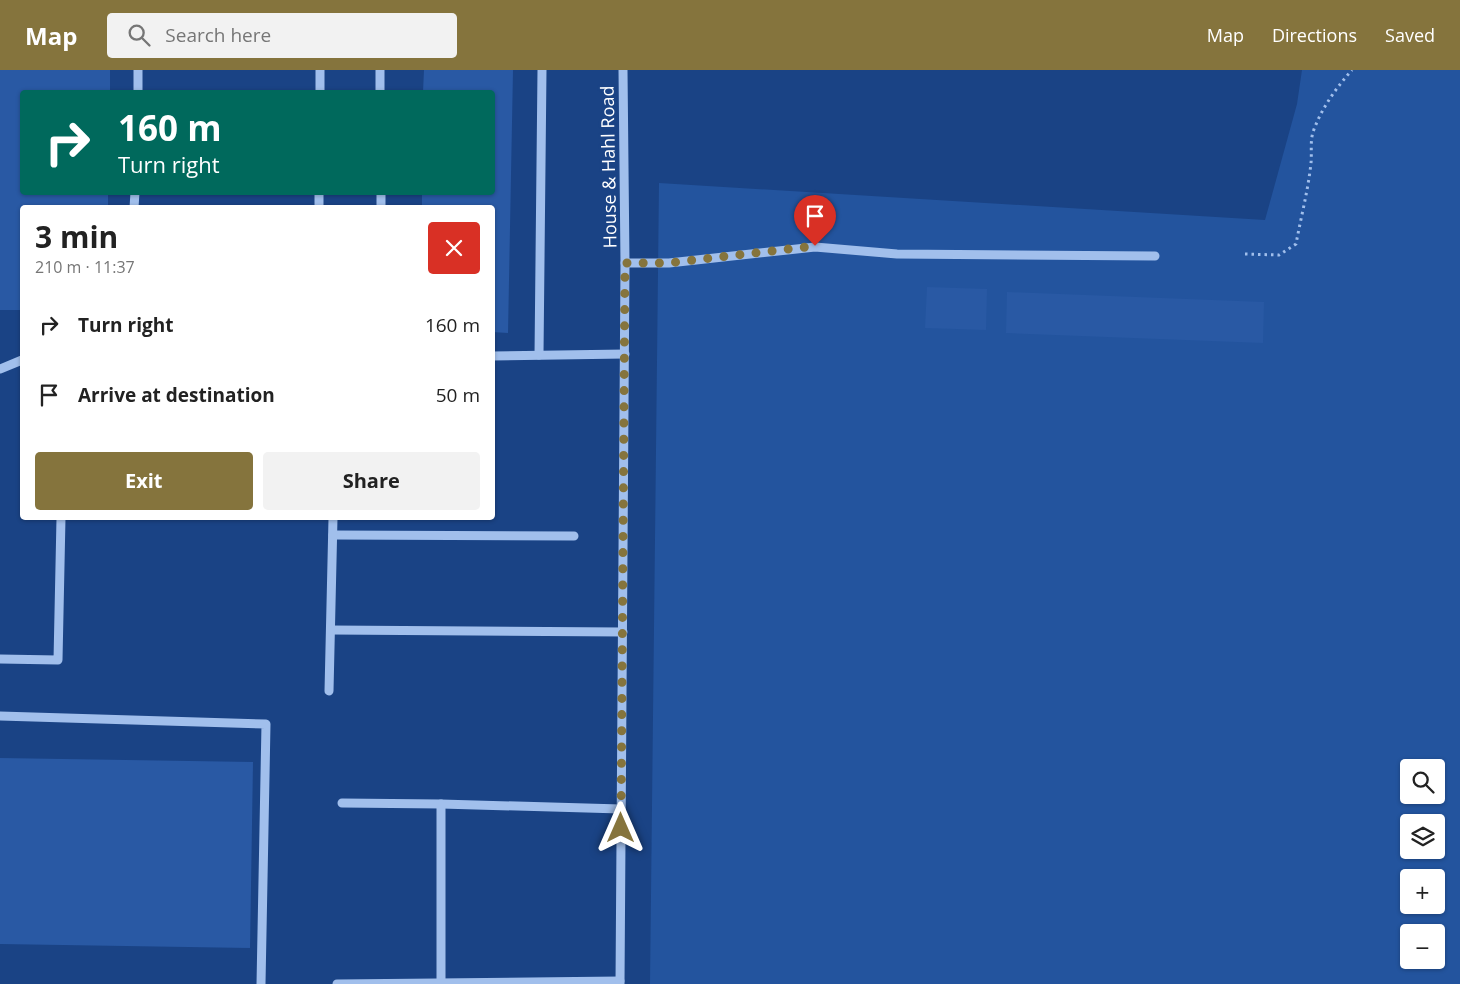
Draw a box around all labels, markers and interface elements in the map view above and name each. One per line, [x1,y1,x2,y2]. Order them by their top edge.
search box [107,13,457,58]
text: Map [25,19,77,52]
icon: search [125,21,153,49]
text: Search here [165,22,271,48]
text: Map [1207,23,1244,47]
text: Directions [1272,23,1357,47]
text: Saved [1385,23,1435,47]
street label: House & Hahl Road [595,85,621,249]
text: 160 m [118,104,222,151]
icon: right [35,110,100,175]
text: Turn right [118,149,220,179]
pin [794,195,836,246]
icon: arrive [801,202,829,230]
text: 3 min [35,216,118,257]
button: close [428,222,480,274]
text: 210 m · 11:37 [35,256,135,278]
icon: right [35,311,63,339]
text: Turn right [78,312,173,338]
text: 160 m [425,312,480,338]
icon: arrive [35,381,63,409]
text: Arrive at destination [78,382,275,408]
text: 50 m [436,382,480,408]
button: Exit [35,452,253,510]
button: Share [263,452,480,510]
map controls [1400,759,1445,969]
button: search [1400,759,1445,804]
position arrow [594,801,646,853]
button: layers [1400,814,1445,859]
button: + [1400,869,1445,914]
button: − [1400,924,1445,969]

